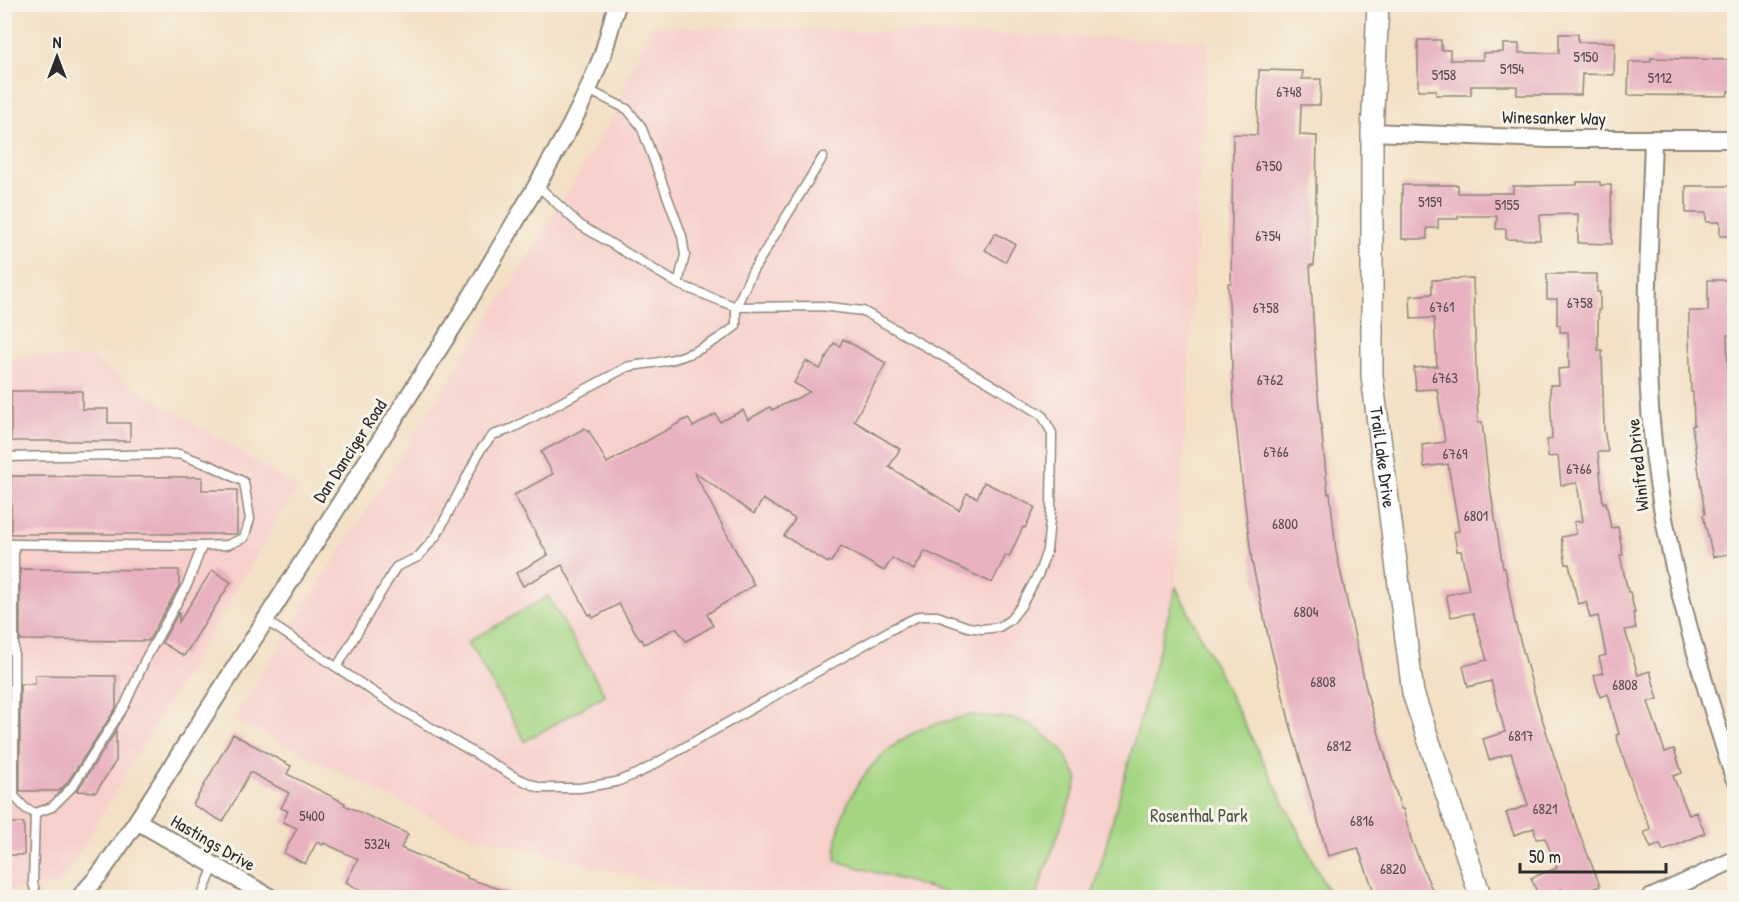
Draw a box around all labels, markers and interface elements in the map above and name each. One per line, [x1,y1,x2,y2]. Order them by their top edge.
north arrow [27,27,87,87]
text: N [53,31,62,53]
house number: 5150 [1574,46,1599,67]
house number: 5154 [1500,58,1524,79]
house number: 5158 [1432,64,1456,85]
house number: 5112 [1648,67,1672,88]
house number: 6748 [1276,81,1302,102]
street label: Winesanker Way [1502,104,1607,131]
house number: 6750 [1256,155,1283,176]
house number: 5159 [1418,191,1442,212]
house number: 5155 [1495,194,1520,215]
house number: 6754 [1255,225,1281,246]
house number: 6758 [1567,292,1593,313]
house number: 6761 [1430,296,1454,317]
house number: 6758 [1253,297,1279,318]
house number: 6763 [1432,367,1458,388]
house number: 6762 [1257,369,1283,390]
street label: Dan Danciger Road [307,394,392,507]
street label: Trail Lake Drive [1364,405,1402,509]
street label: Winifred Drive [1620,418,1655,513]
house number: 6766 [1263,441,1289,462]
house number: 6769 [1443,443,1468,464]
house number: 6766 [1566,458,1592,479]
house number: 6801 [1464,505,1488,526]
house number: 6800 [1272,513,1298,534]
house number: 6804 [1294,601,1319,622]
house number: 6808 [1310,671,1336,692]
house number: 6808 [1612,674,1638,695]
house number: 6817 [1508,725,1534,746]
house number: 6812 [1327,735,1351,756]
house number: 6821 [1533,798,1557,819]
park label: Rosenthal Park [1150,803,1248,828]
house number: 5400 [299,805,325,826]
street label: Hastings Drive [166,808,260,877]
house number: 6816 [1350,810,1374,831]
house number: 5324 [364,833,390,854]
scale bar [1520,836,1666,874]
text: 50 m [1529,844,1561,869]
house number: 6820 [1380,858,1406,879]

